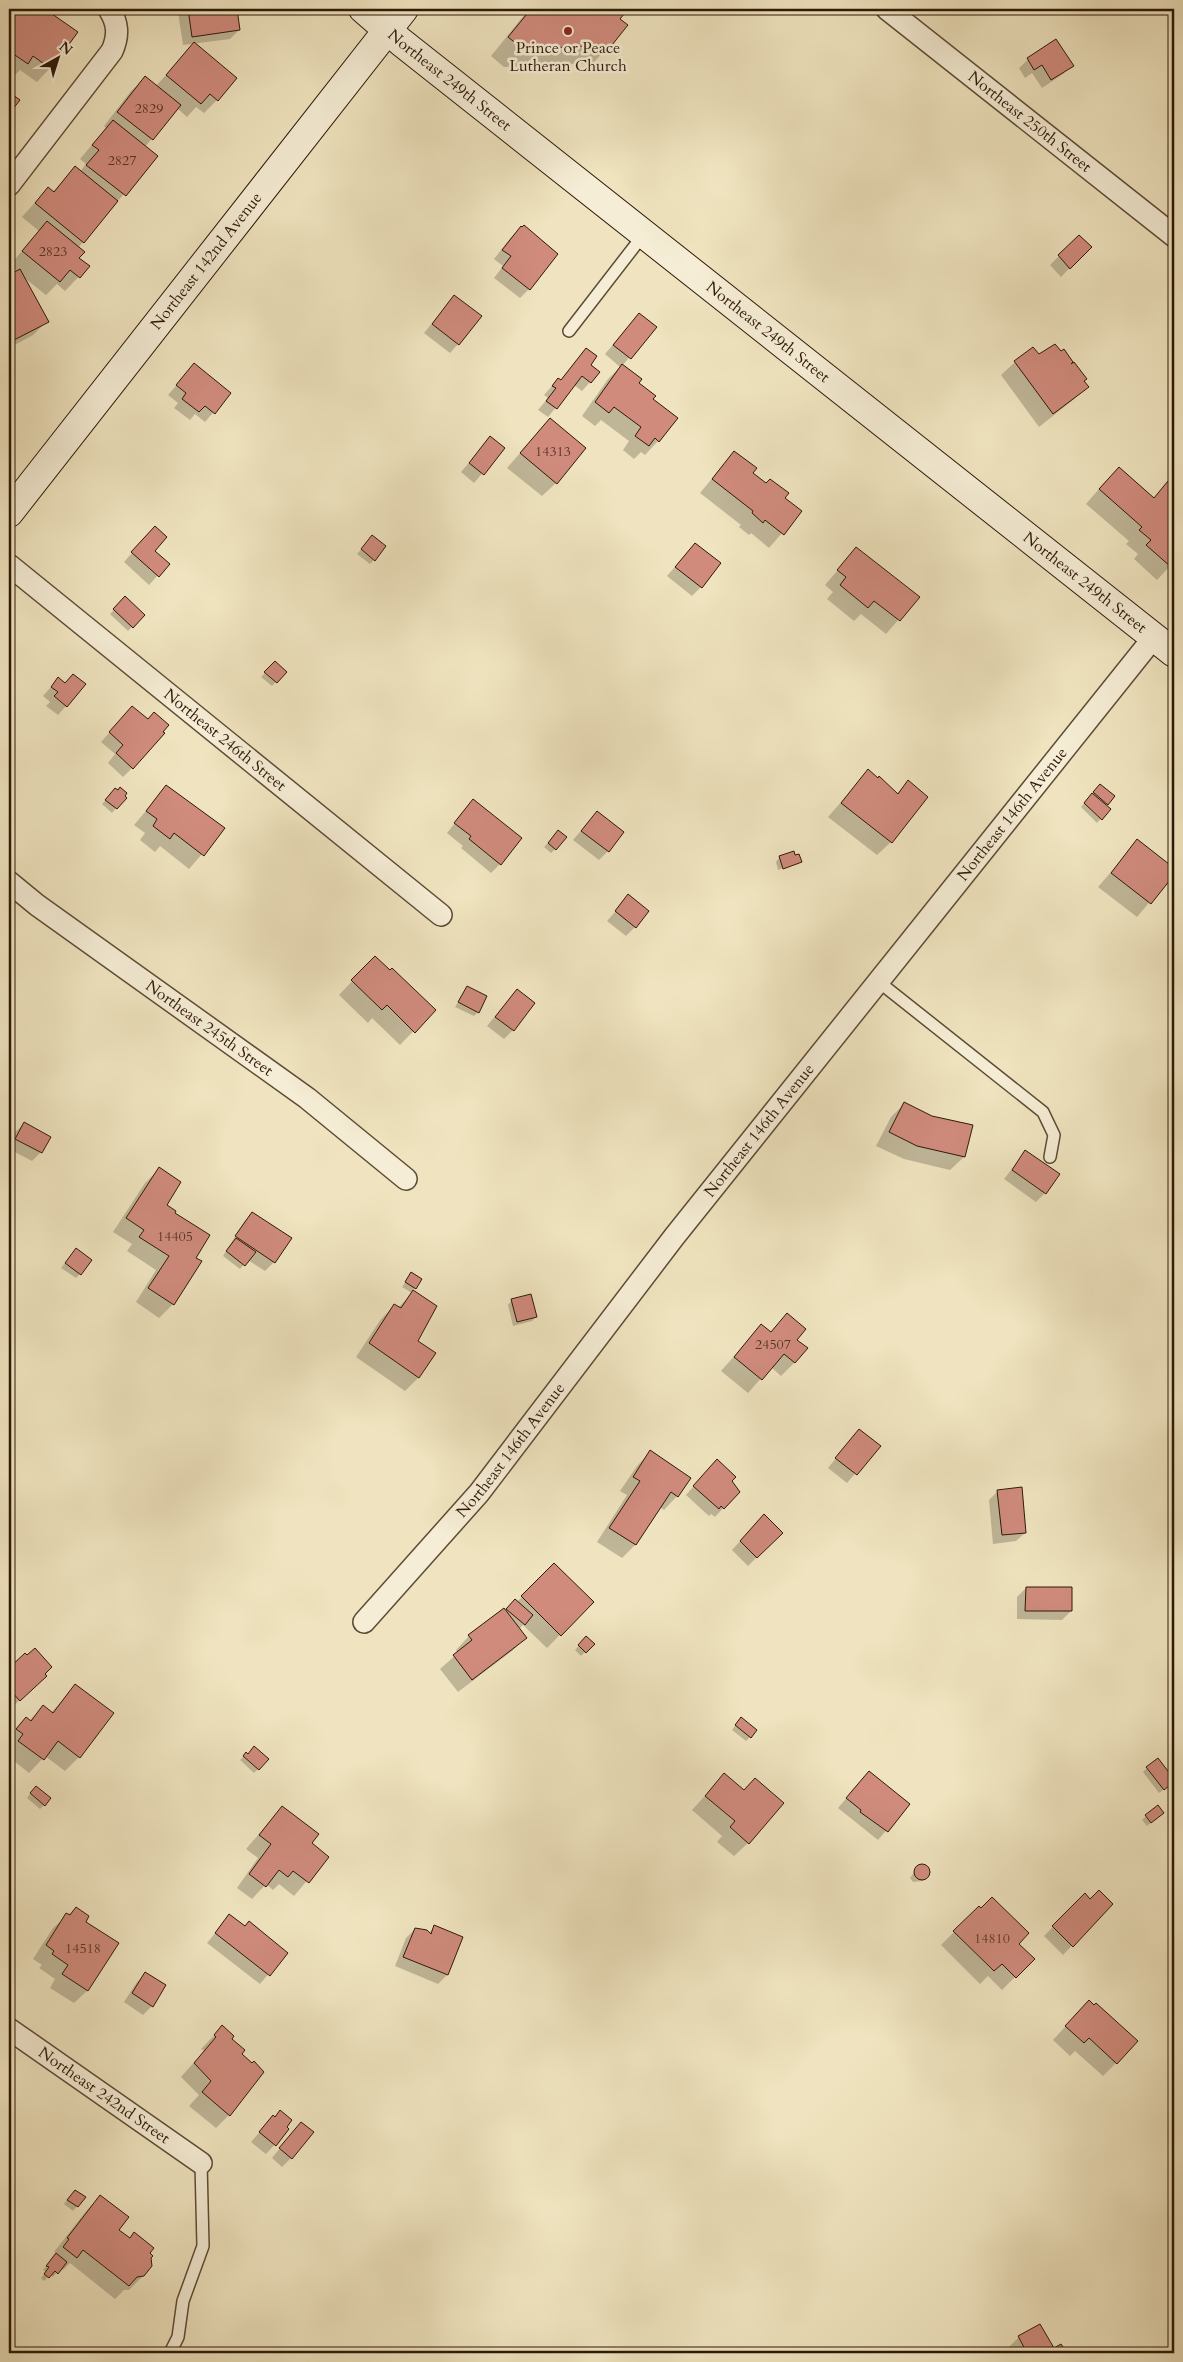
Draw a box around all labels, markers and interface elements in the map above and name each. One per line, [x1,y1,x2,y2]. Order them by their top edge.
street label: Northeast 249th Street [383,24,516,136]
marker: Prince or Peace Lutheran Church [562,25,574,37]
north arrow [32,32,82,82]
text: N [55,37,77,59]
place label: Prince or Peace Lutheran Church [509,37,627,77]
street label: Northeast 250th Street [963,66,1096,178]
house number: 2829 [135,99,163,118]
house number: 2827 [108,151,136,170]
street label: Northeast 142nd Avenue [146,188,267,335]
house number: 2823 [39,242,67,261]
street label: Northeast 249th Street [701,276,834,388]
house number: 14313 [535,442,571,461]
street label: Northeast 249th Street [1018,527,1151,638]
street label: Northeast 246th Street [159,684,291,796]
street label: Northeast 146th Avenue [952,743,1072,886]
street label: Northeast 245th Street [141,975,278,1081]
street label: Northeast 146th Avenue [699,1059,819,1202]
house number: 14405 [157,1227,193,1246]
house number: 24507 [755,1335,791,1354]
street label: Northeast 146th Avenue [451,1378,570,1522]
house number: 14810 [974,1929,1010,1948]
house number: 14518 [65,1939,101,1958]
street label: Northeast 242nd Street [34,2042,174,2149]

